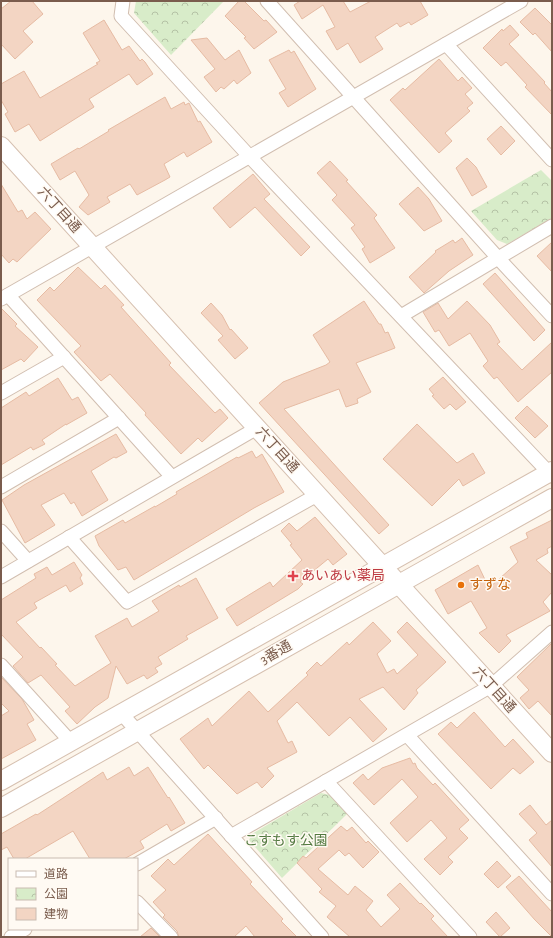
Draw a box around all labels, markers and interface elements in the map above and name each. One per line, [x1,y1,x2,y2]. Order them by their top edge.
street label: 六丁目通 [35,184,84,235]
street label: 六丁目通 [253,424,302,475]
place label: あいあい薬局 [301,568,385,583]
marker: あいあい薬局 [288,571,298,581]
place label: すずな [469,577,511,592]
marker: すずな [456,580,466,590]
street label: 3番通 [257,638,294,667]
street label: 六丁目通 [470,664,519,715]
park label: こすもす公園 [244,833,328,848]
legend [8,858,138,930]
text: 道路 [44,867,68,880]
text: 公園 [44,888,68,900]
text: 建物 [44,907,68,920]

